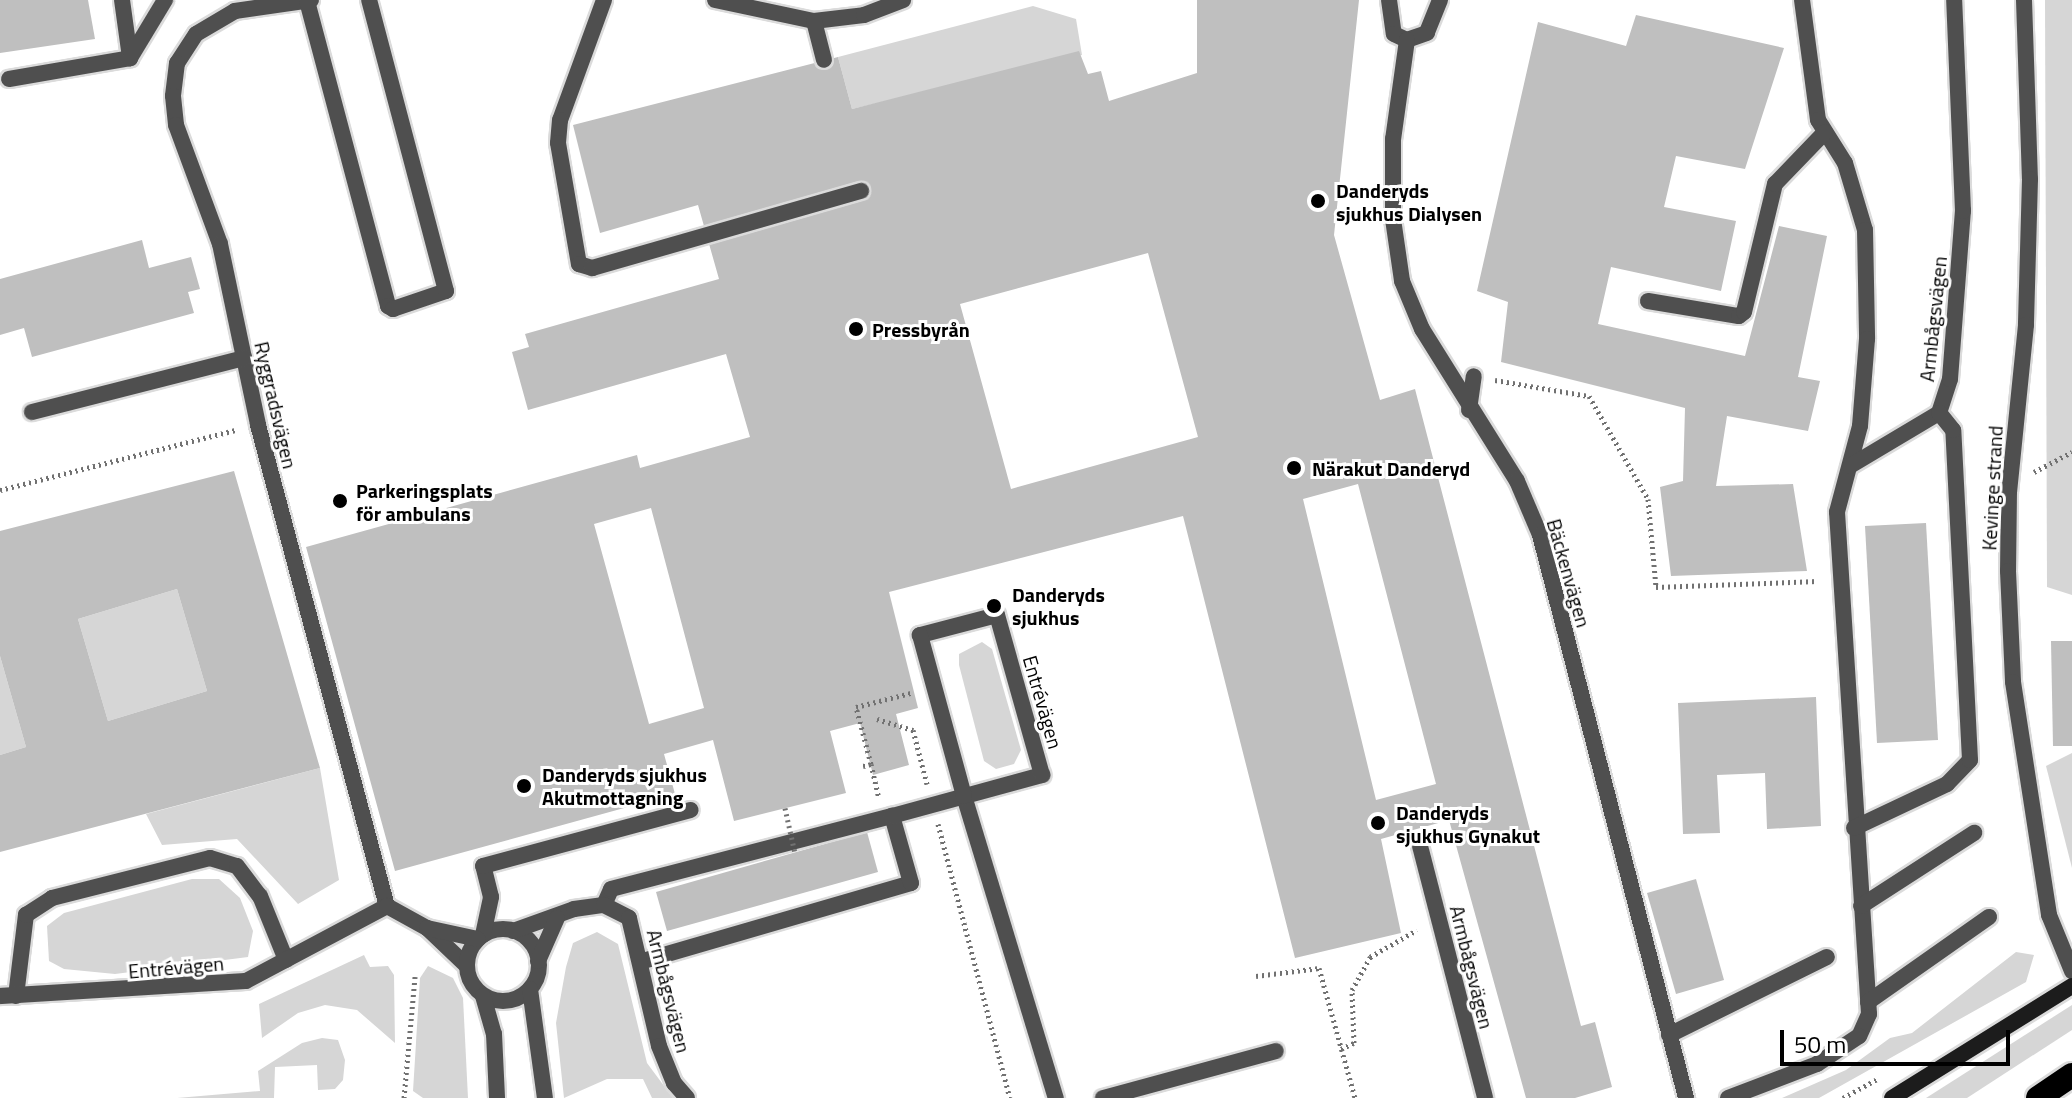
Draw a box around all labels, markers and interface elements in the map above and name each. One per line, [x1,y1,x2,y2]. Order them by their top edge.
place label: Danderyds sjukhus Dialysen [1336,178,1482,225]
marker: Danderyds sjukhus Dialysen [1307,190,1329,212]
street label: Armbågsvägen [1914,255,1952,383]
place label: Pressbyrån [872,317,970,341]
marker: Pressbyrån [847,320,865,338]
street label: Ryggradsvägen [250,339,302,471]
street label: Kevinge strand [1977,425,2007,551]
place label: Närakut Danderyd [1312,456,1470,480]
marker: Närakut Danderyd [1283,457,1305,479]
place label: Parkeringsplats för ambulans [356,478,493,525]
marker: Parkeringsplats för ambulans [331,492,349,510]
street label: Bäckenvägen [1542,516,1596,630]
place label: Danderyds sjukhus [1012,582,1105,629]
marker: Danderyds sjukhus [983,595,1005,617]
street label: Entrévägen [1018,653,1068,751]
place label: Danderyds sjukhus Akutmottagning [542,762,707,809]
marker: Danderyds sjukhus Akutmottagning [513,775,535,797]
place label: Danderyds sjukhus Gynakut [1396,800,1540,847]
marker: Danderyds sjukhus Gynakut [1367,812,1389,834]
street label: Armbågsvägen [1445,903,1499,1031]
street label: Armbågsvägen [642,927,696,1055]
street label: Entrévägen [127,951,225,983]
scale bar [1784,1014,2014,1064]
text: 50 m [1794,1026,1846,1062]

